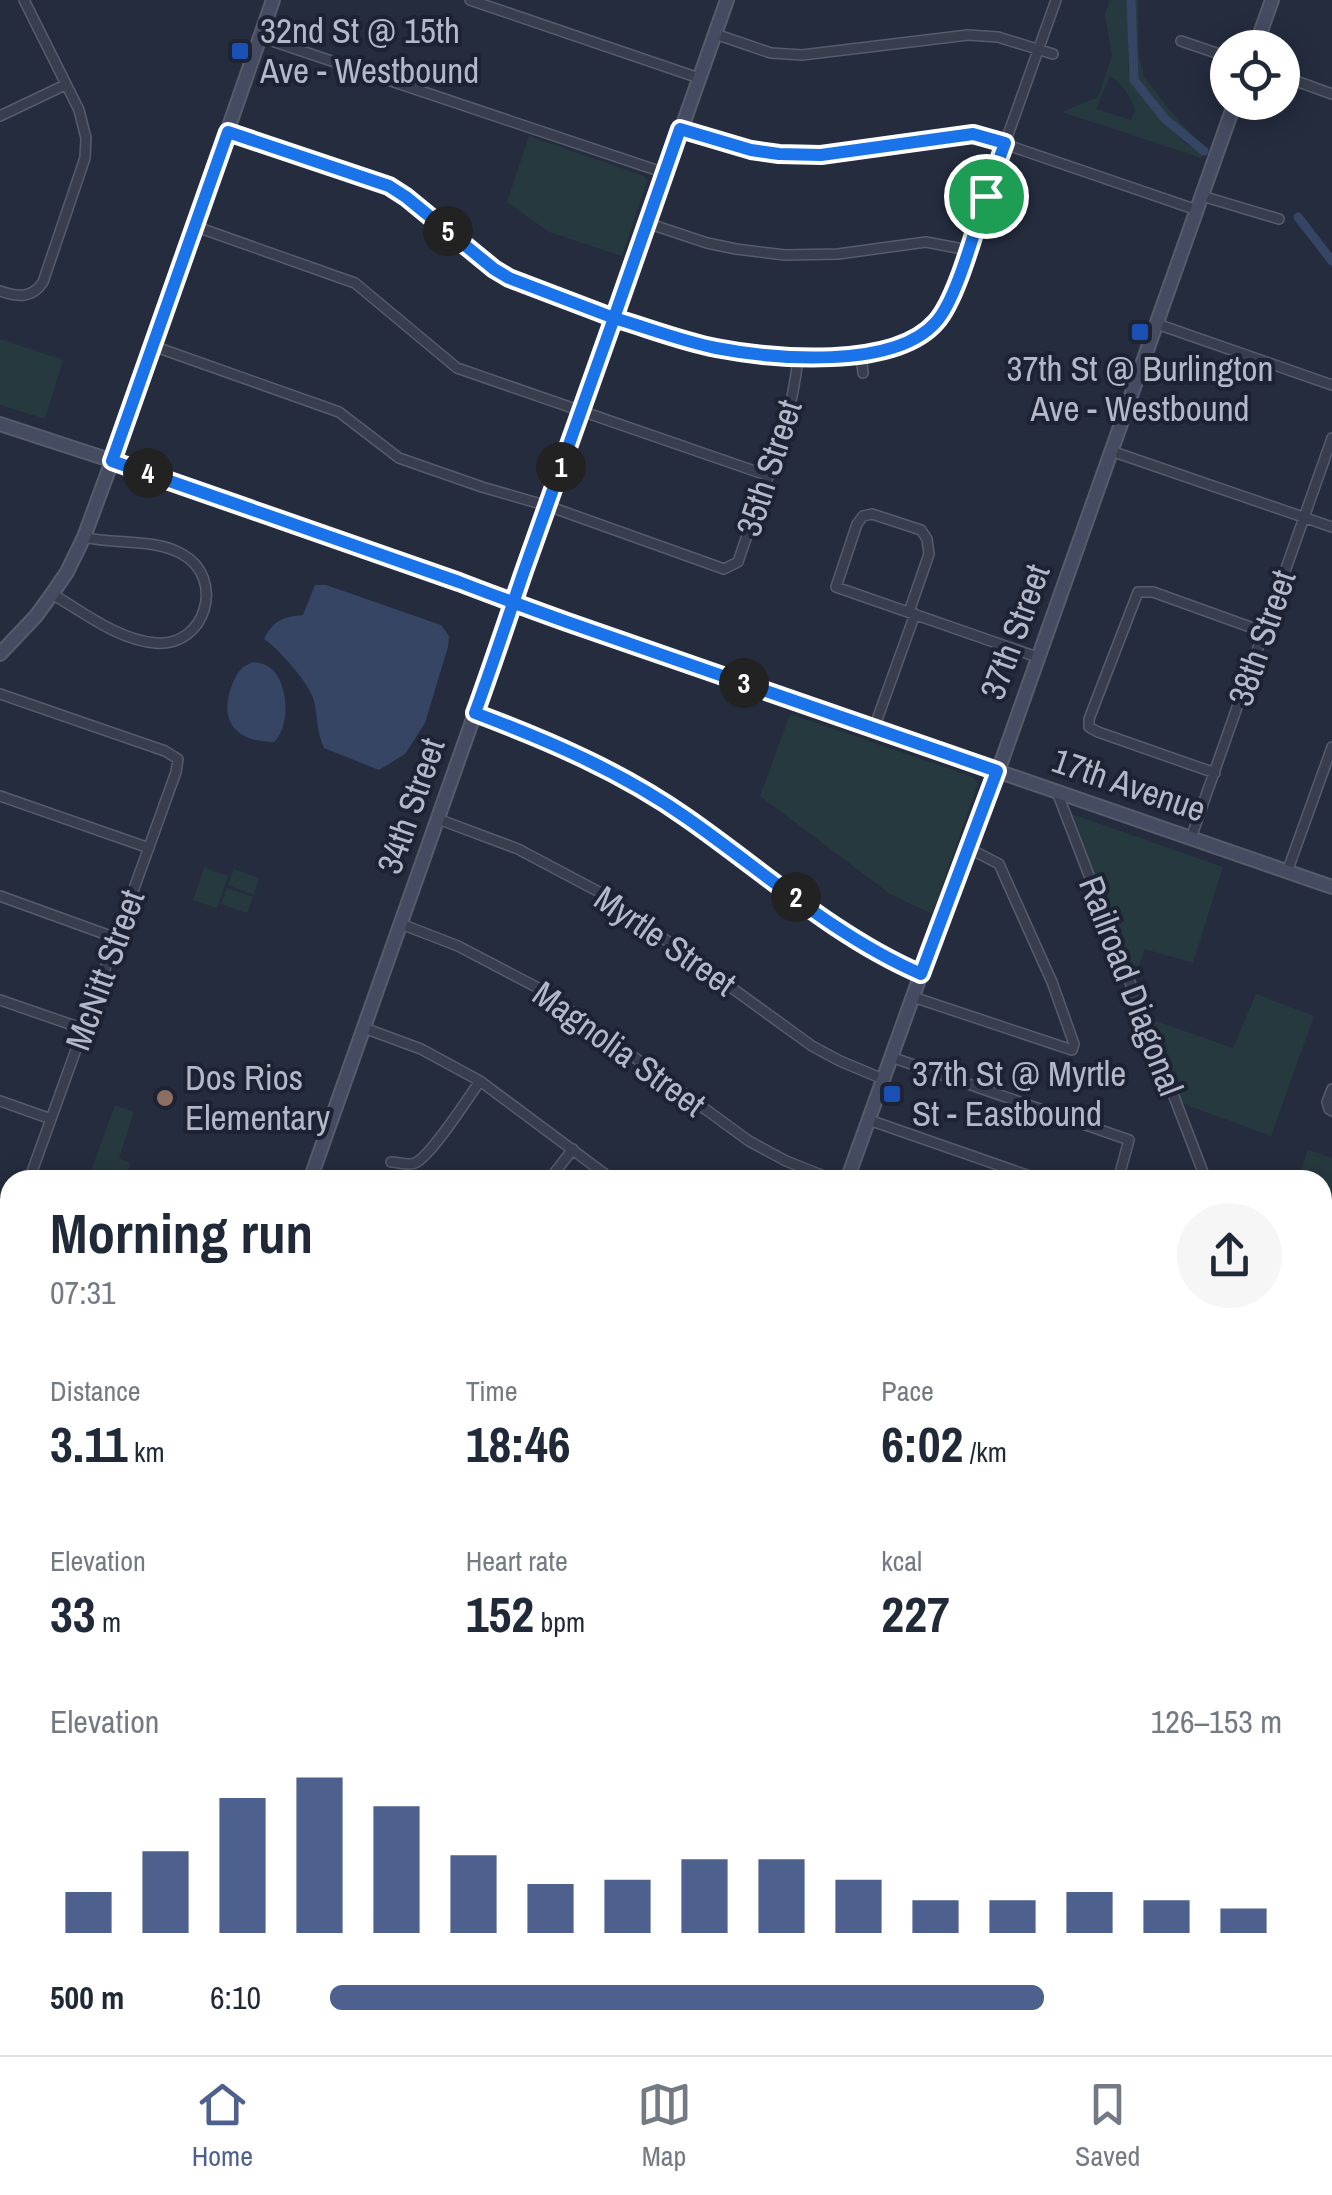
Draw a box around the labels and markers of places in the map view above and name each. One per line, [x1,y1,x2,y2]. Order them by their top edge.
place label: 32nd St @ 15th Ave - Westbound [259,7,479,94]
marker: 32nd St @ 15th Ave - Westbound [229,40,251,62]
pin [944,154,1029,239]
pin: 5 [423,206,473,256]
marker: 37th St @ Burlington Ave - Westbound [1129,321,1151,343]
place label: 37th St @ Burlington Ave - Westbound [1007,345,1273,432]
pin: 1 [536,442,586,492]
pin: 4 [123,448,173,498]
pin: 3 [719,658,769,708]
pin: 2 [771,872,821,922]
place label: 37th St @ Myrtle St - Eastbound [912,1050,1126,1137]
place label: Dos Rios Elementary [185,1054,331,1141]
marker: 37th St @ Myrtle St - Eastbound [881,1083,903,1105]
marker: Dos Rios Elementary [154,1087,176,1109]

